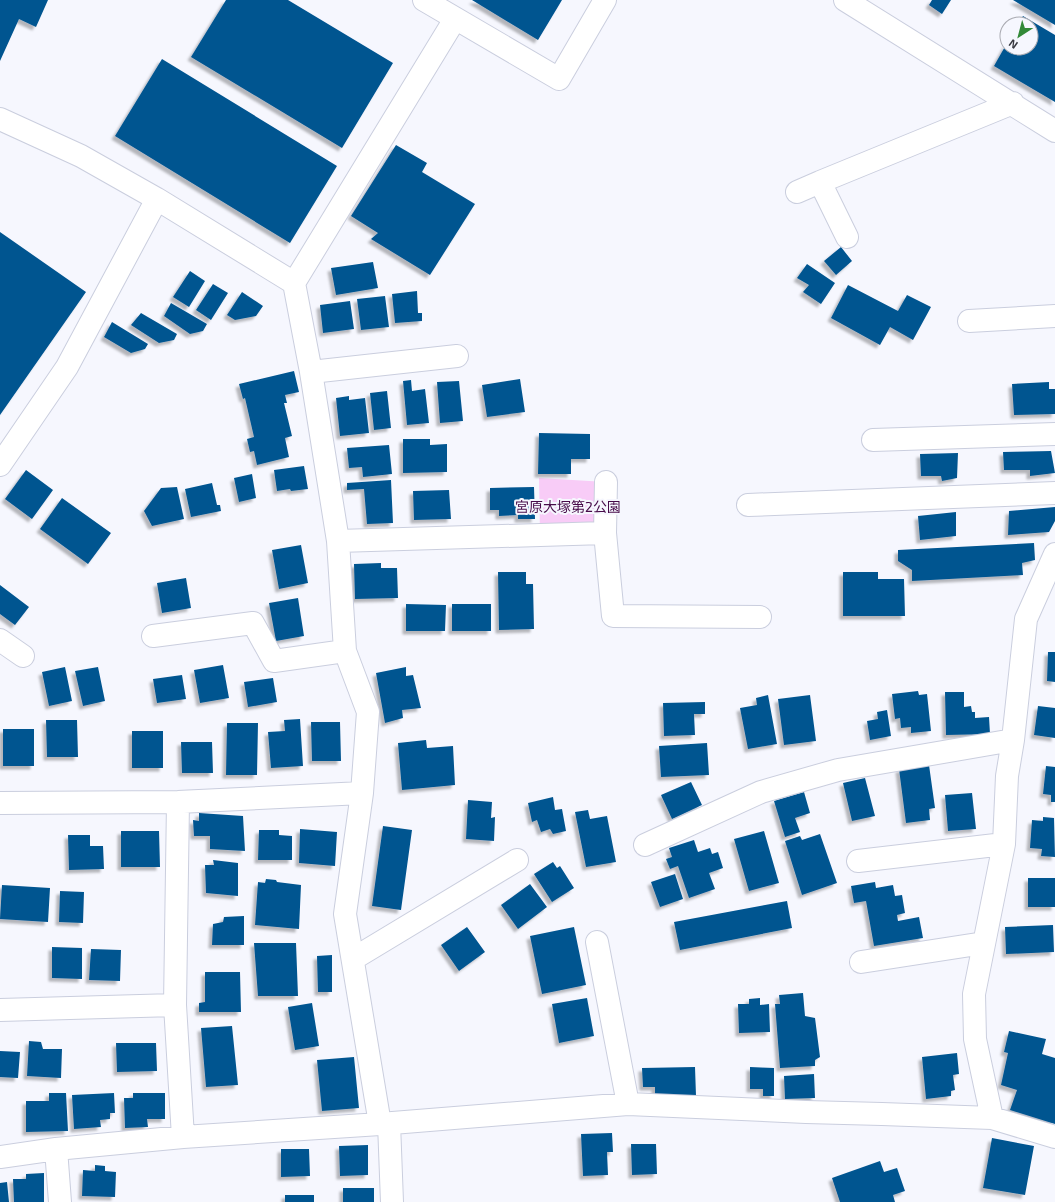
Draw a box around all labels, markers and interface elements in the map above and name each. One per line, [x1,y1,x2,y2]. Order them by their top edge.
north arrow [999,16,1039,56]
text: N [1006,37,1020,52]
park label: 宮原大塚第2公園 [515,498,621,515]

